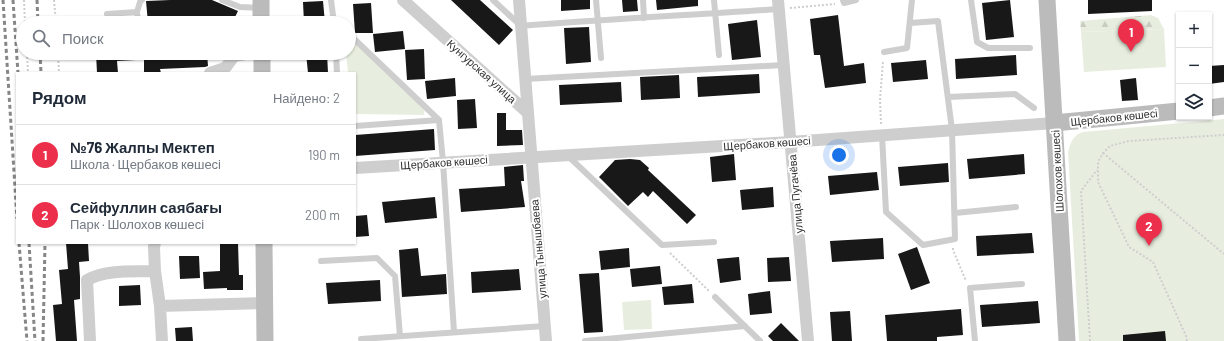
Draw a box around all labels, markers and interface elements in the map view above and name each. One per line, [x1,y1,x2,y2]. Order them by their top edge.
map controls [1176,12,1212,120]
button: + [1176,12,1212,48]
search box [16,16,356,60]
pin: 1 [1118,19,1144,52]
icon: search [30,27,52,49]
text: Поиск [62,29,104,47]
street label: Кунгурская улица [445,37,520,106]
button: − [1176,48,1212,84]
button: layers [1176,84,1212,120]
text: Рядом [32,87,87,107]
text: Найдено: 2 [273,90,340,106]
street label: Щербаков көшесі [1070,106,1158,128]
street label: Шолохов көшесі [1048,130,1066,212]
street label: Щербаков көшесі [723,133,811,153]
text: №76 Жалпы Мектеп [70,138,215,156]
your location [829,145,849,165]
text: 1 [43,147,47,163]
text: 190 m [308,147,340,163]
street label: Щербаков көшесі [400,152,488,172]
street label: улица Пугачёва [785,153,805,234]
text: Школа · Щербаков көшесі [70,156,221,172]
text: Сейфуллин саябағы [70,198,222,216]
street label: улица Тынышбаева [527,198,549,299]
text: 2 [41,207,49,223]
text: 200 m [305,207,340,223]
pin: 2 [1136,213,1162,246]
text: Парк · Шолохов көшесі [70,216,204,232]

